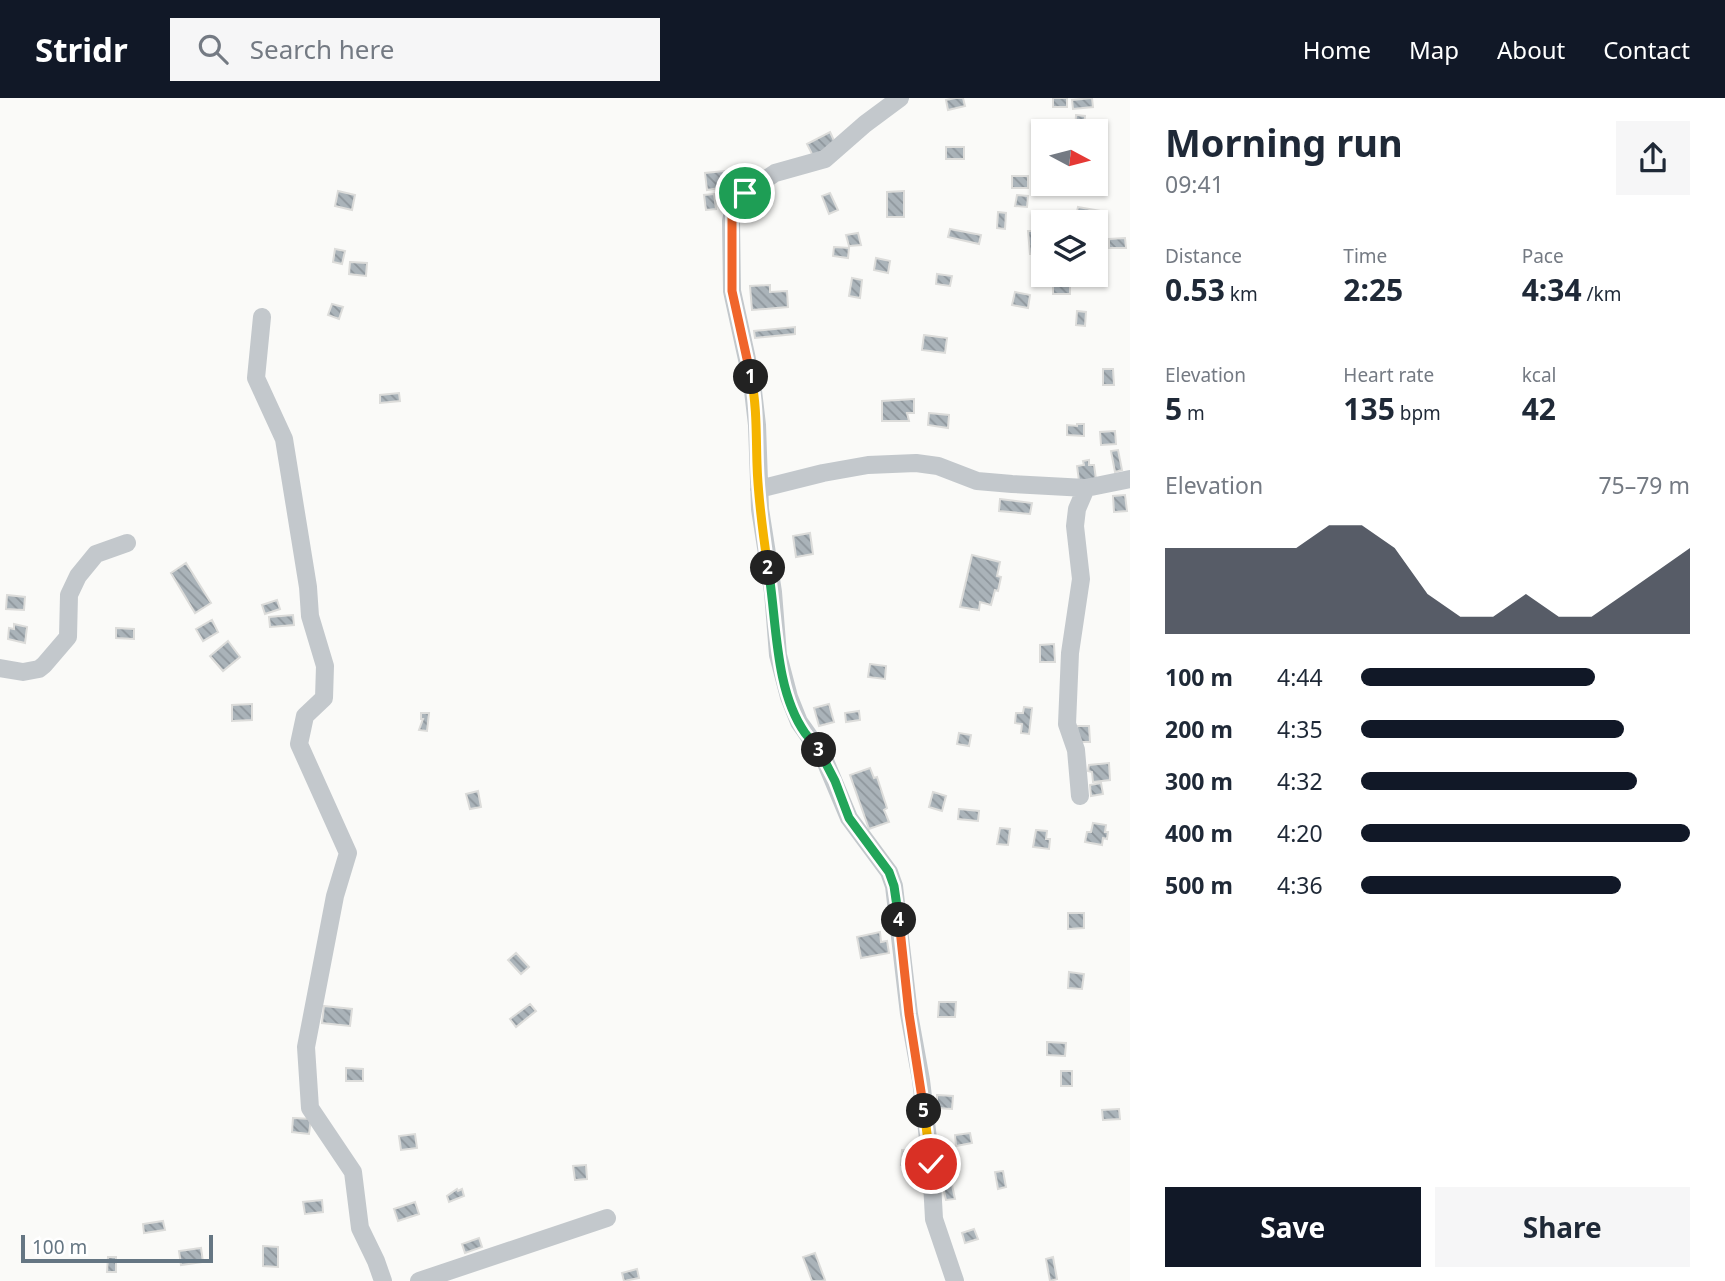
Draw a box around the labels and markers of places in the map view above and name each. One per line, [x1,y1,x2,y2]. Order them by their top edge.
pin [715,163,775,223]
pin: 1 [734,360,768,394]
pin: 2 [750,550,786,586]
pin: 3 [802,732,836,768]
pin: 4 [881,902,916,938]
pin: 5 [906,1094,942,1128]
pin [901,1134,961,1194]

